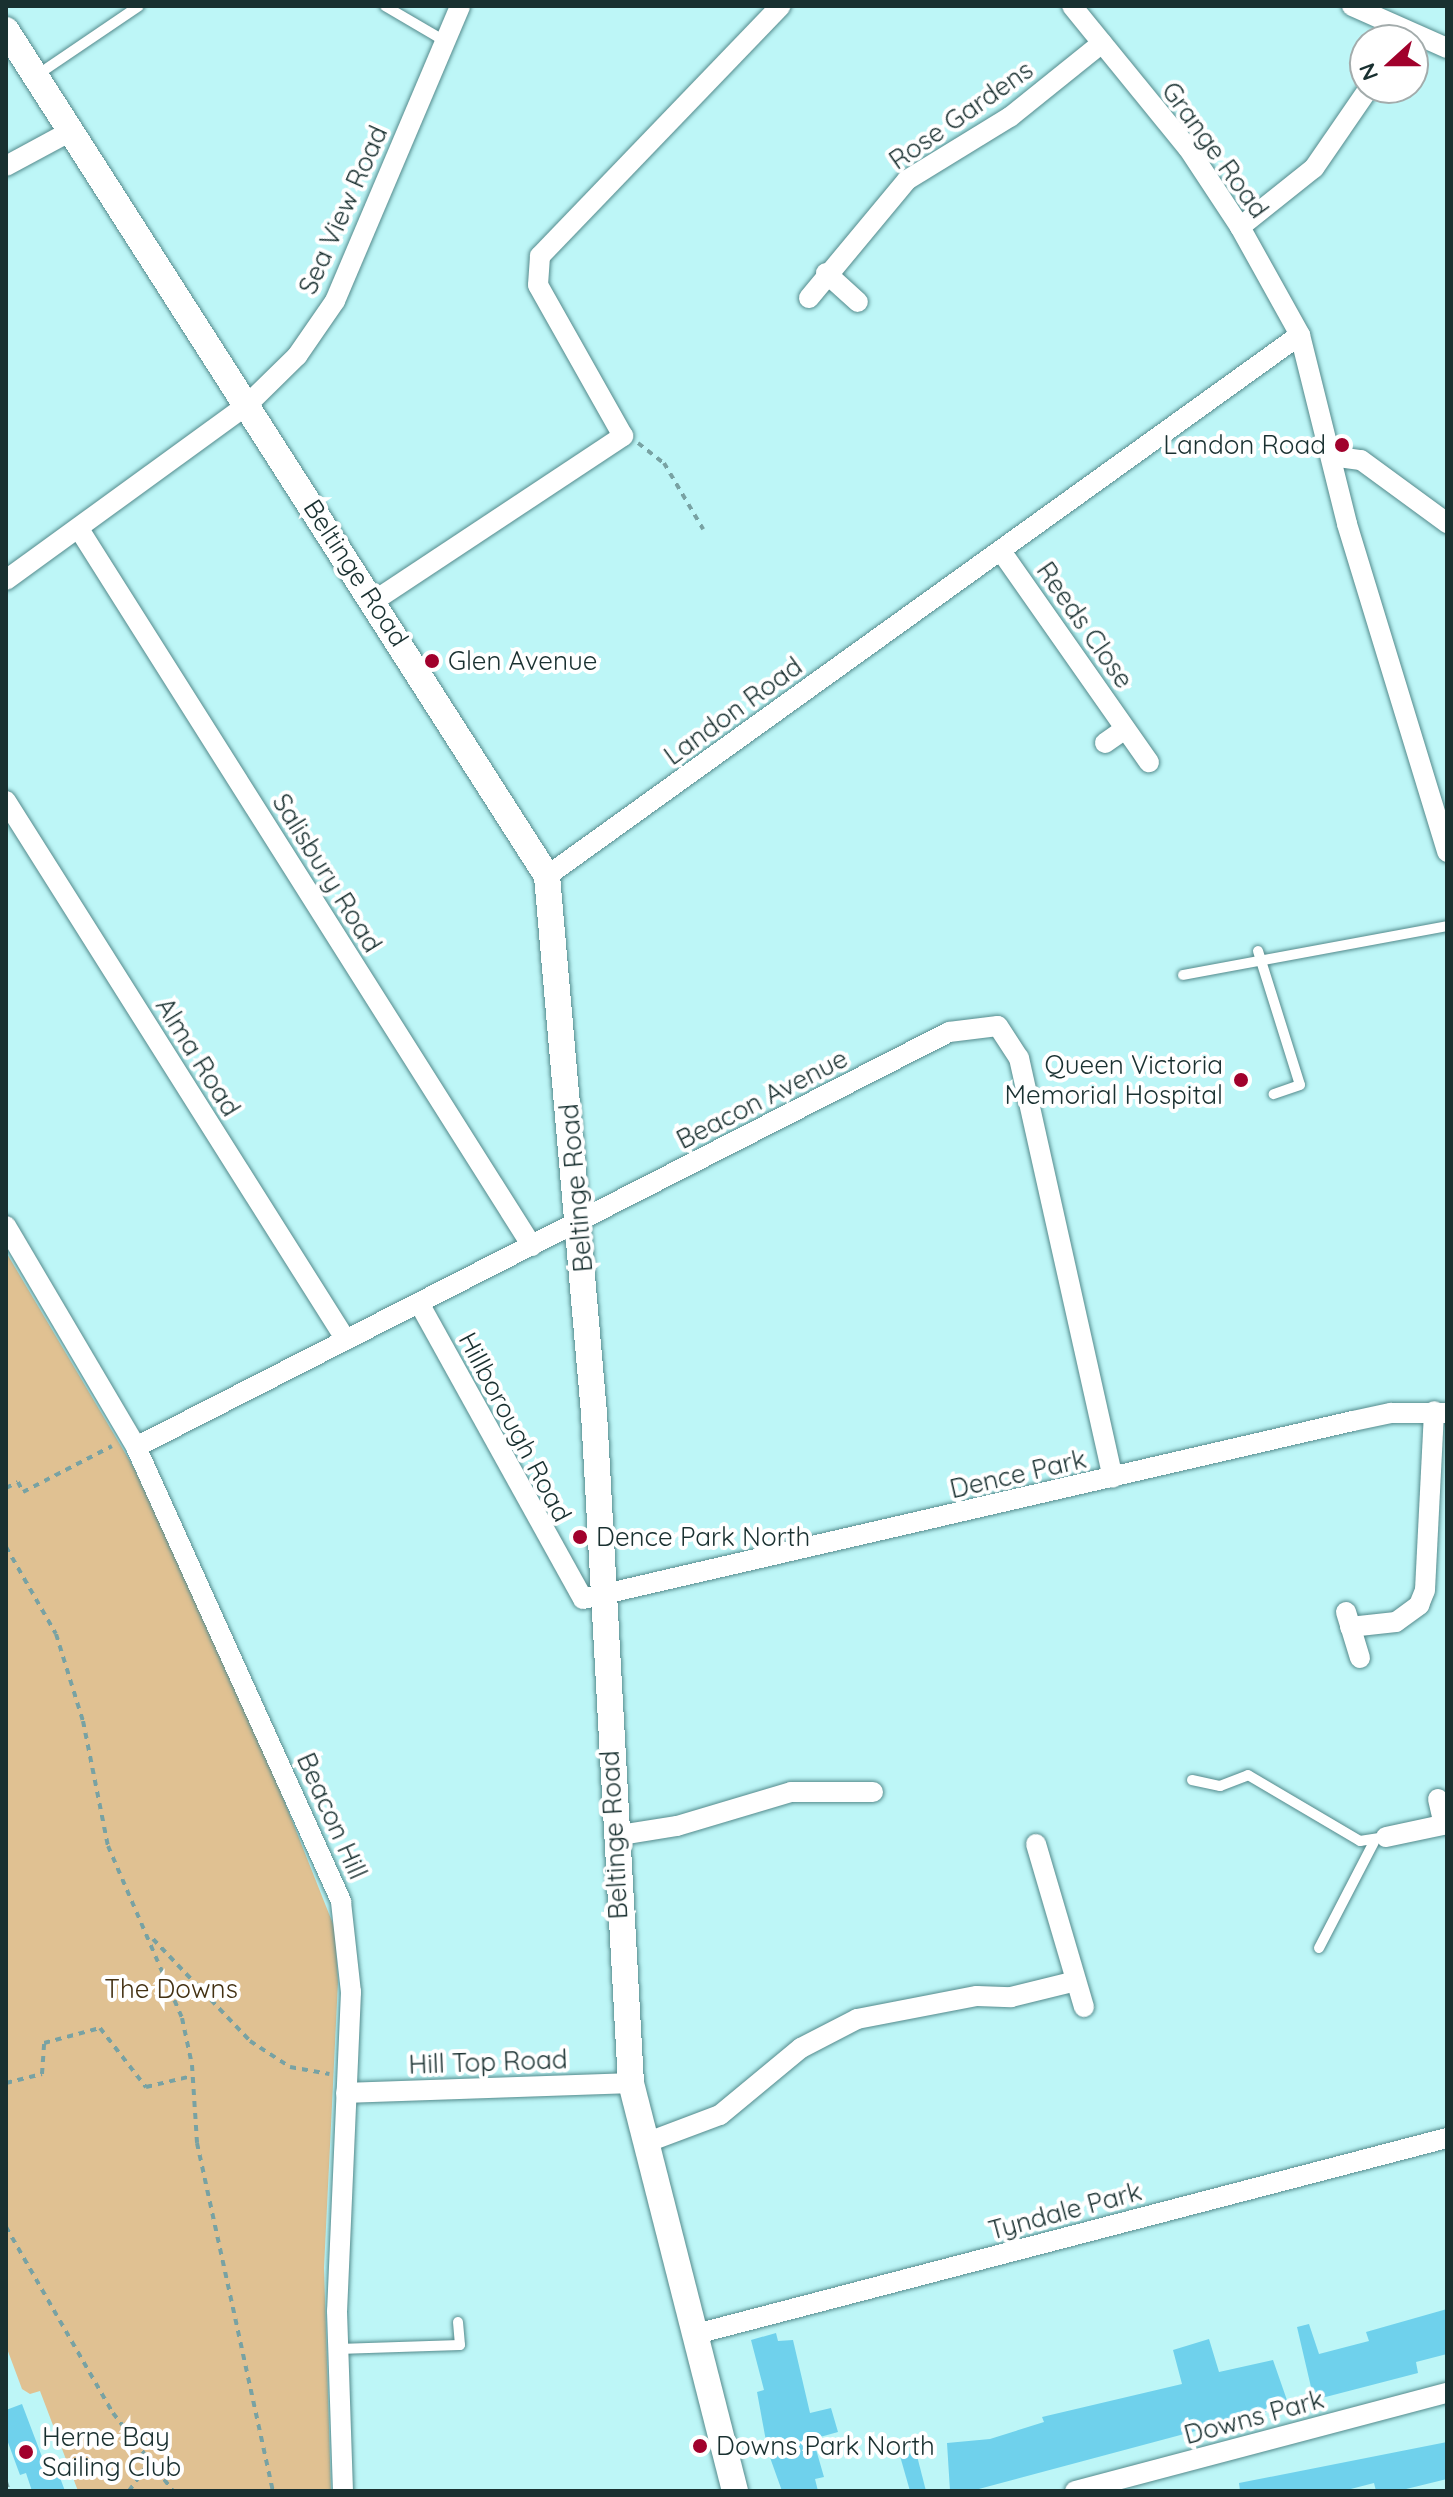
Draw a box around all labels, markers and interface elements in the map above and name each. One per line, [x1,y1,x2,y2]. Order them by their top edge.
north arrow [1349,24,1429,104]
street label: Rose Gardens [883,54,1039,176]
text: N [1352,59,1384,84]
street label: Grange Road [1155,76,1275,224]
street label: Sea View Road [292,121,394,299]
place label: Landon Road [1163,429,1326,461]
marker: Landon Road [1333,436,1351,454]
street label: Beltinge Road [297,494,415,652]
street label: Reeds Close [1030,556,1140,694]
place label: Glen Avenue [448,645,598,677]
street label: Landon Road [658,651,808,771]
marker: Glen Avenue [423,652,441,670]
street label: Salisbury Road [266,788,388,958]
street label: Alma Road [149,992,247,1122]
street label: Beacon Avenue [671,1043,853,1155]
place label: Queen Victoria Memorial Hospital [1004,1049,1223,1110]
marker: Queen Victoria Memorial Hospital [1230,1069,1252,1091]
street label: Beltinge Road [553,1103,599,1273]
street label: Hillborough Road [452,1327,578,1527]
street label: Dence Park [947,1443,1089,1505]
place label: Dence Park North [596,1521,810,1553]
marker: Dence Park North [571,1528,589,1546]
street label: Beacon Hill [290,1748,374,1884]
street label: Beltinge Road [594,1750,634,1920]
park label: The Downs [104,1973,238,2005]
street label: Hill Top Road [408,2044,568,2080]
street label: Tyndale Park [985,2176,1145,2246]
street label: Downs Park [1181,2383,1327,2451]
place label: Herne Bay Sailing Club [42,2421,181,2482]
place label: Downs Park North [716,2430,935,2462]
marker: Downs Park North [691,2437,709,2455]
marker: Herne Bay Sailing Club [17,2443,35,2461]

